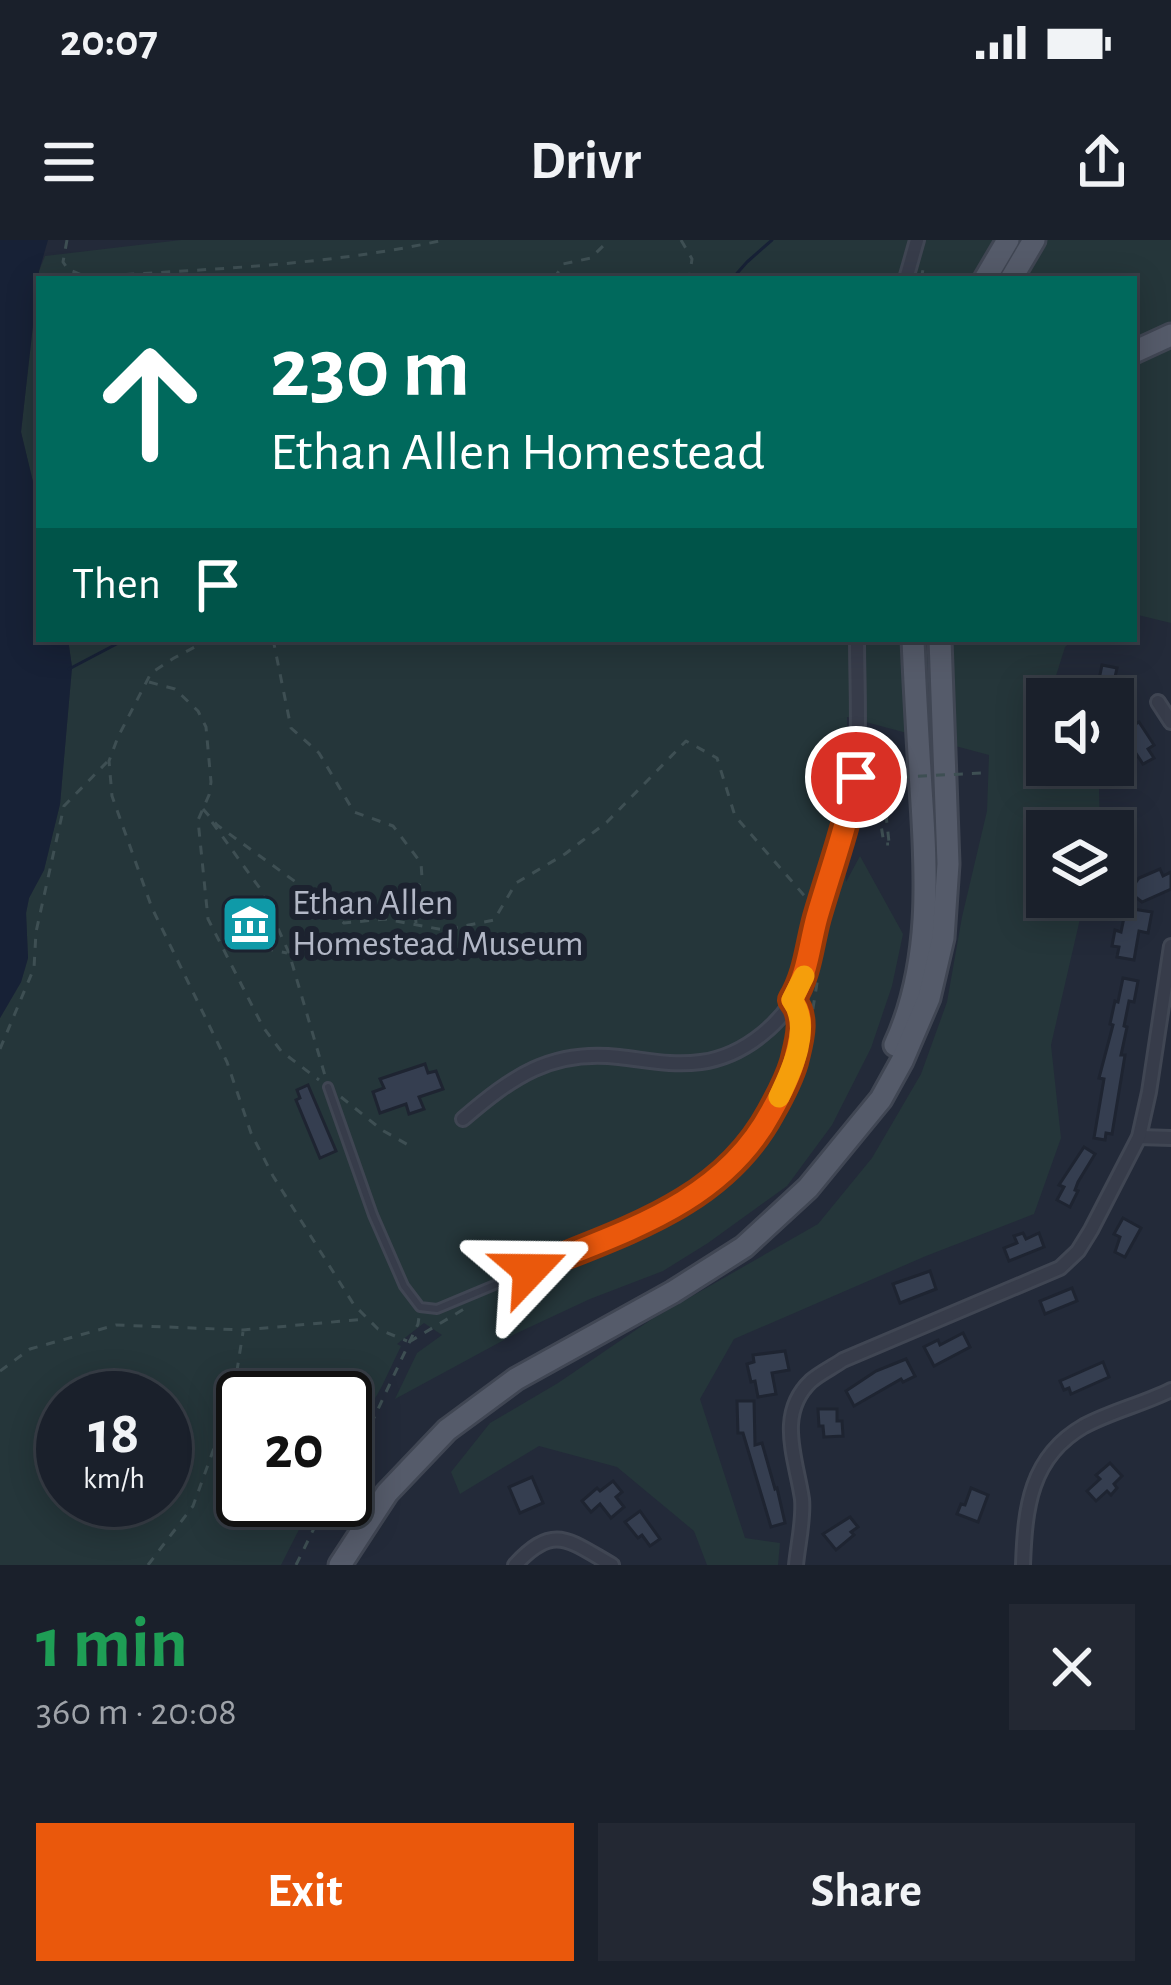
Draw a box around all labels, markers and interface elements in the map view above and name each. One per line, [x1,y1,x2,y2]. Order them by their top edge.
text: 20:07 [60,19,158,64]
icon: menu [36,129,102,195]
icon: share [1069,129,1135,195]
text: Drivr [530,135,641,189]
icon: ahead [72,324,228,480]
text: 230 m [270,328,470,412]
text: Ethan Allen Homestead [270,426,765,480]
icon: arrive [185,552,251,618]
text: Then [72,562,161,607]
map controls [1026,678,1134,918]
button: sound [1026,678,1134,786]
pin [805,726,907,828]
icon: arrive [823,744,889,810]
button: layers [1026,810,1134,918]
place label: Ethan Allen Homestead Museum [292,885,583,962]
museum icon: Ethan Allen Homestead Museum [219,893,281,955]
position arrow [467,1207,593,1333]
speed limit sign: 20 [216,1371,372,1527]
text: 18 [88,1404,140,1464]
text: km/h [83,1464,145,1494]
button: close [1009,1604,1135,1730]
text: 1 min [36,1608,188,1680]
text: 360 m · 20:08 [36,1693,237,1732]
button: Exit [36,1823,574,1961]
button: Share [598,1823,1135,1961]

